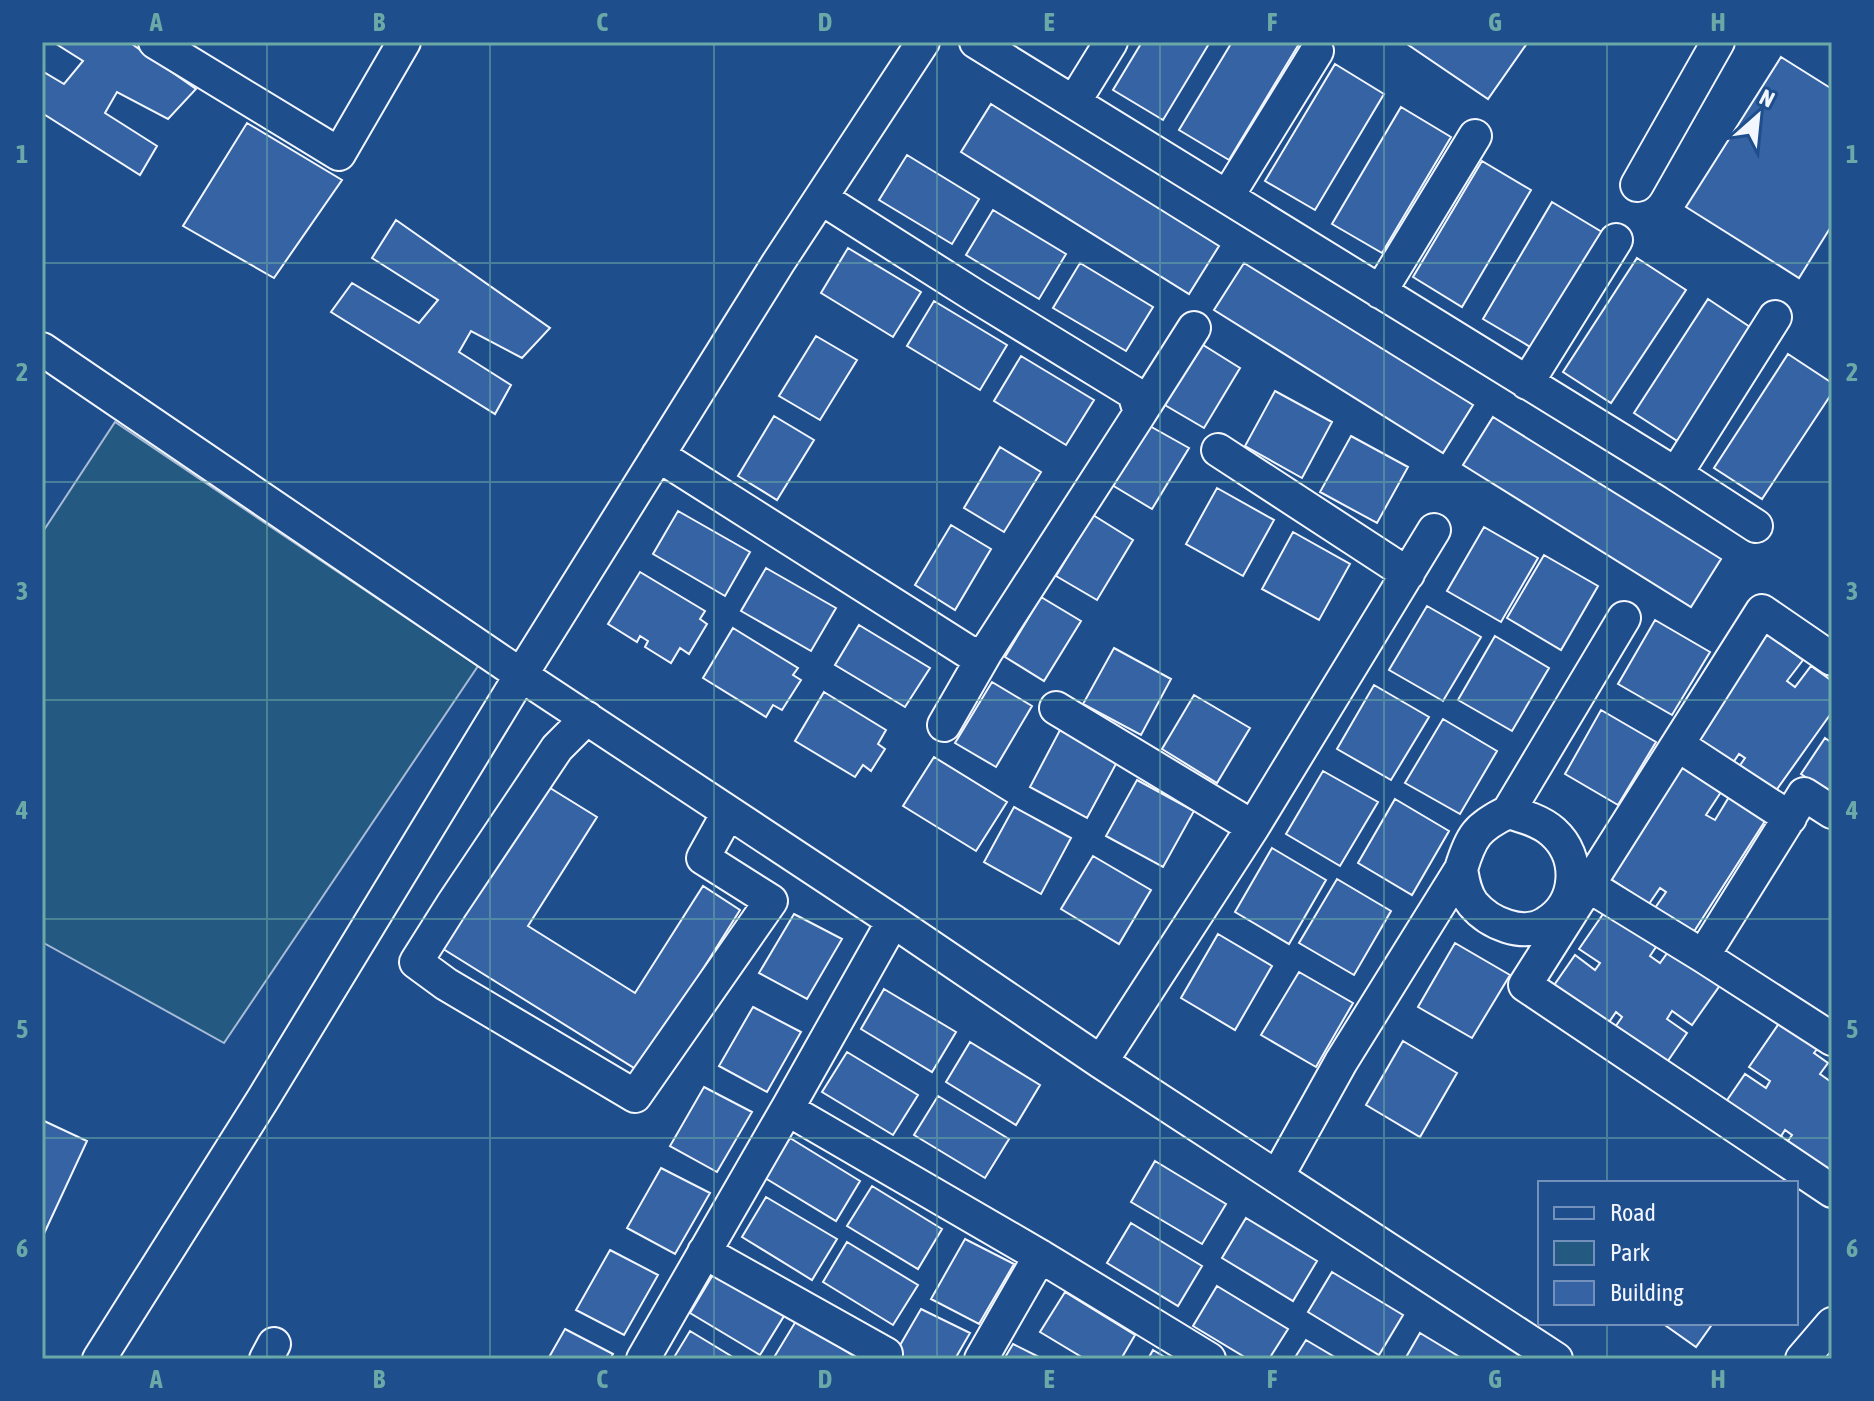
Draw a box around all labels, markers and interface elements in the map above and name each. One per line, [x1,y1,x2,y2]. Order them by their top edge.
text: A [149,7,163,37]
text: B [373,7,386,37]
text: C [596,7,608,37]
text: D [818,7,832,37]
text: E [1043,7,1055,37]
text: F [1267,7,1278,37]
text: G [1488,7,1502,37]
text: H [1710,7,1726,37]
north arrow [1718,76,1798,156]
text: N [1755,84,1779,113]
text: 1 [16,139,28,169]
text: 1 [1846,139,1858,169]
text: 2 [16,357,28,387]
text: 2 [1846,357,1858,387]
text: 3 [16,576,28,606]
text: 3 [1846,576,1858,606]
text: 4 [15,795,28,825]
text: 4 [1845,795,1858,825]
text: 5 [16,1014,28,1044]
text: 5 [1846,1014,1858,1044]
legend [1538,1181,1798,1325]
text: Road [1610,1199,1656,1226]
text: 6 [16,1233,28,1263]
text: 6 [1846,1233,1858,1263]
text: Park [1610,1239,1651,1266]
text: Building [1610,1279,1684,1306]
text: A [149,1364,163,1394]
text: B [373,1364,386,1394]
text: C [596,1364,608,1394]
text: D [818,1364,832,1394]
text: E [1043,1364,1055,1394]
text: F [1267,1364,1278,1394]
text: G [1488,1364,1502,1394]
text: H [1710,1364,1726,1394]

